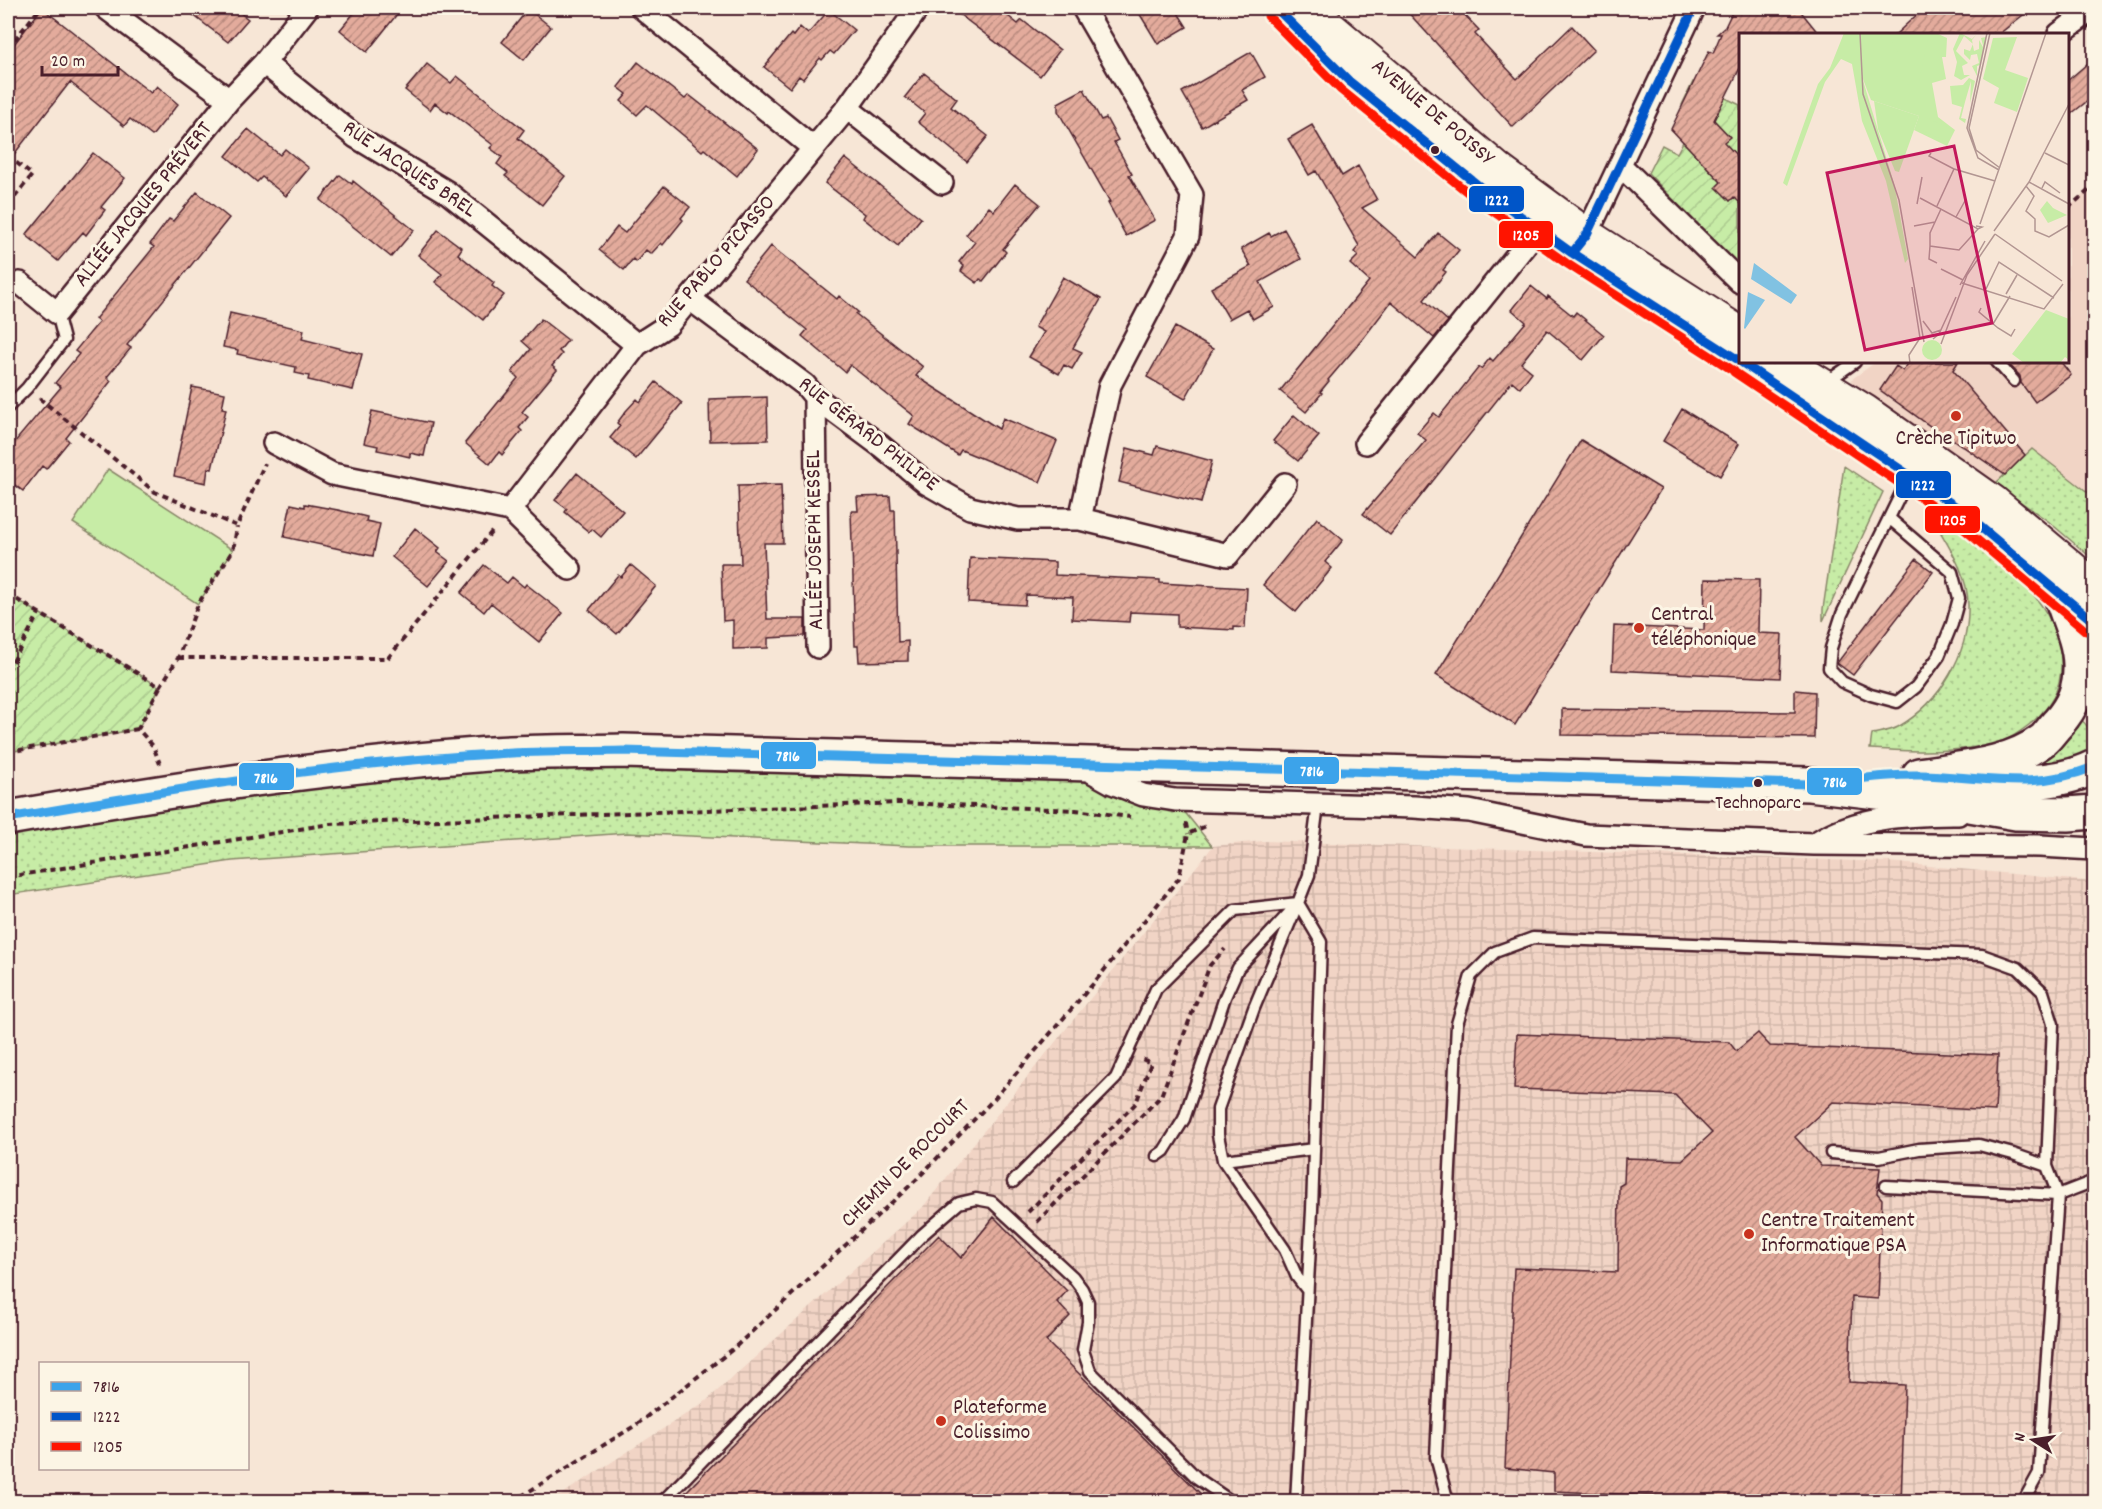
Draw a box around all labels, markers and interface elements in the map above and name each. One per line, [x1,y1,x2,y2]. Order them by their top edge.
inset map [1739,33,2069,363]
scale bar [42,39,118,77]
text: 20 m [51,50,85,75]
street label: AVENUE DE POISSY [1364,52,1501,174]
street label: RUE JACQUES BREL [336,114,482,226]
street label: ALLÉE JACQUES PRÉVERT [67,115,221,294]
unlabelled marker [1429,144,1441,156]
line badge: 1222 [1468,185,1525,213]
street label: RUE PABLO PICASSO [650,189,784,335]
text: 1222 [1485,190,1509,213]
line badge: 1205 [1498,220,1554,249]
text: 1205 [1513,225,1539,248]
street label: RUE GÉRARD PHILIPE [791,370,945,500]
marker: Crèche Tipitwo [1949,409,1963,423]
place label: Crèche Tipitwo [1895,424,2017,455]
street label: ALLÉE JOSEPH KESSEL [799,450,833,630]
line badge: 1222 [1895,470,1952,499]
text: 1222 [1911,475,1935,498]
line badge: 1205 [1924,505,1981,534]
text: 1205 [1940,510,1966,533]
place label: Central téléphonique [1651,600,1756,656]
marker: Central téléphonique [1632,621,1646,635]
line badge: 7816 [760,741,817,770]
text: 7816 [776,746,800,769]
line badge: 7816 [1283,756,1340,785]
text: 7816 [1300,761,1324,784]
line badge: 7816 [238,762,295,791]
line badge: 7816 [1806,767,1863,796]
text: 7816 [254,768,278,791]
text: 7816 [1823,772,1847,795]
marker: Technoparc [1752,777,1764,789]
place label: Technoparc [1715,790,1801,818]
street label: CHEMIN DE ROCOURT [835,1092,978,1235]
place label: Centre Traitement Informatique PSA [1761,1206,1915,1262]
marker: Centre Traitement Informatique PSA [1742,1227,1756,1241]
legend [39,1362,249,1470]
text: 7816 [93,1376,120,1401]
place label: Plateforme Colissimo [953,1393,1047,1449]
text: 1222 [93,1406,121,1431]
north arrow [2003,1410,2063,1470]
marker: Plateforme Colissimo [934,1414,948,1428]
text: N [2009,1431,2033,1444]
text: 1205 [93,1436,123,1461]

